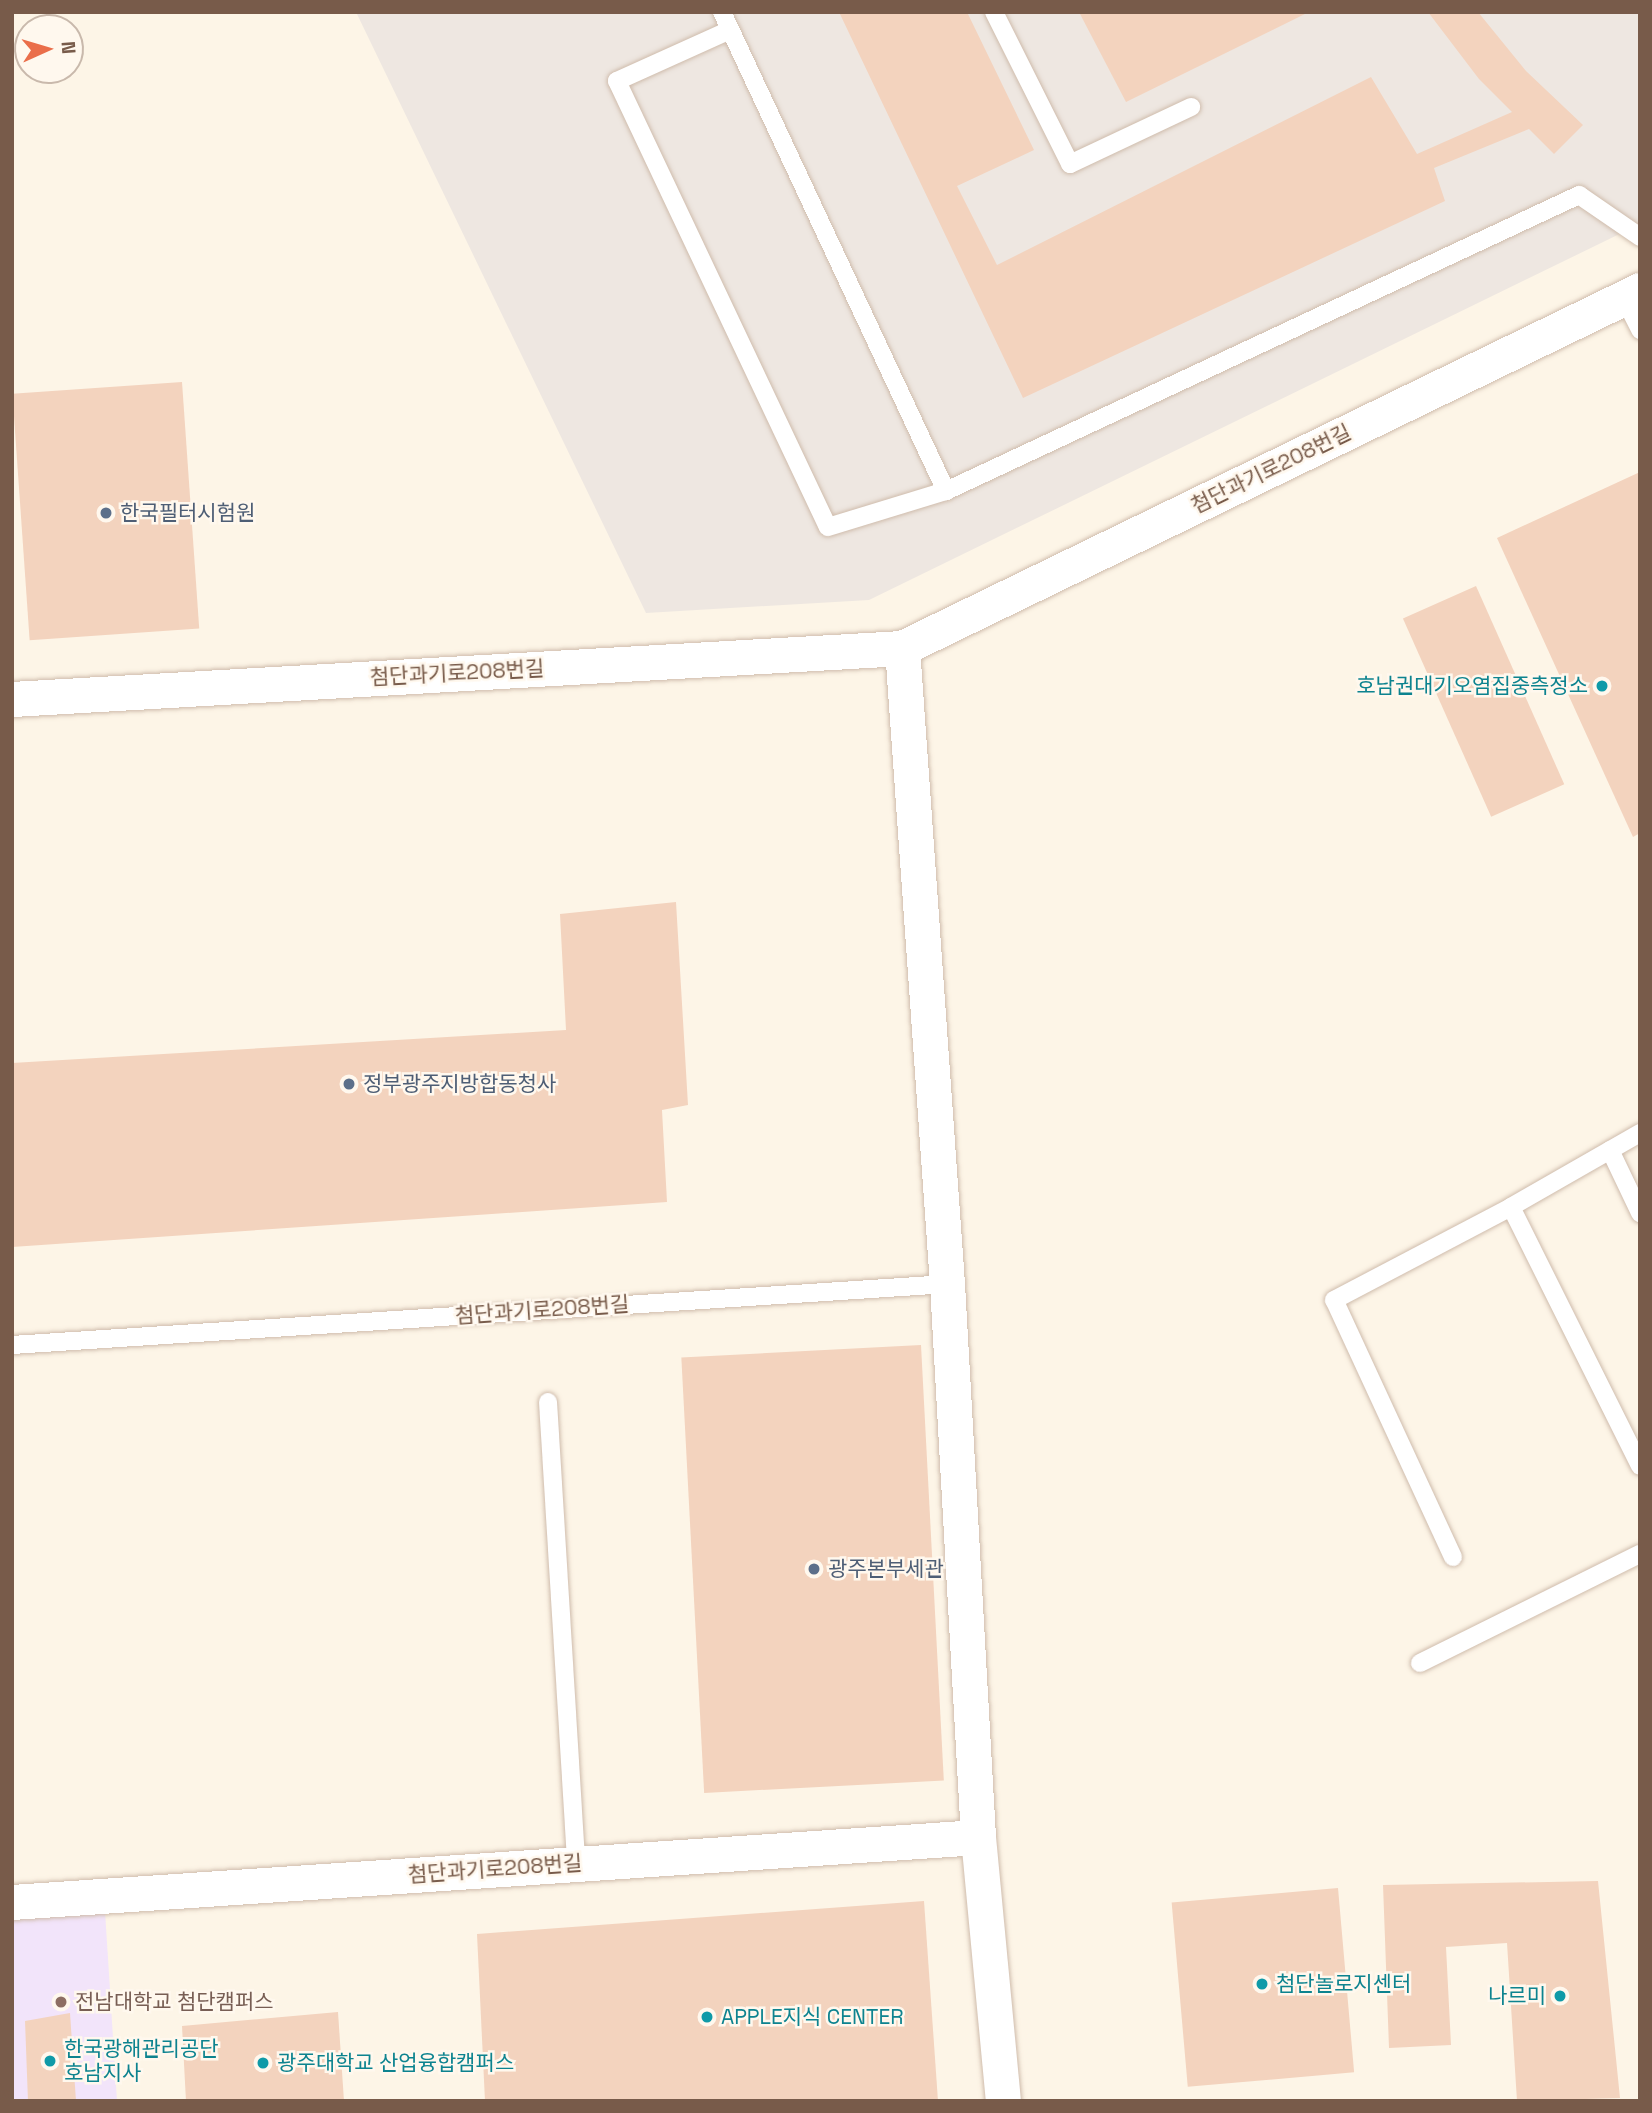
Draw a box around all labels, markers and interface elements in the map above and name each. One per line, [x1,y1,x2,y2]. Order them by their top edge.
north arrow [14,14,84,84]
text: N [56,40,81,55]
street label: 첨단과기로208번길 [1187,419,1355,519]
place label: 한국필터시험원 [120,500,255,526]
marker: 한국필터시험원 [98,505,114,521]
street label: 첨단과기로208번길 [369,656,545,690]
place label: 호남권대기오염집중측정소 [1356,673,1588,699]
marker: 호남권대기오염집중측정소 [1594,678,1610,694]
place label: 정부광주지방합동청사 [363,1071,556,1097]
marker: 정부광주지방합동청사 [341,1076,357,1092]
street label: 첨단과기로208번길 [454,1291,630,1329]
place label: 광주본부세관 [828,1556,944,1582]
marker: 광주본부세관 [806,1561,822,1577]
street label: 첨단과기로208번길 [407,1850,583,1888]
place label: 첨단놀로지센터 [1276,1971,1411,1997]
marker: 첨단놀로지센터 [1254,1976,1270,1992]
place label: 나르미 [1488,1983,1546,2009]
marker: 나르미 [1552,1988,1568,2004]
place label: 전남대학교 첨단캠퍼스 [75,1989,274,2015]
marker: 전남대학교 첨단캠퍼스 [53,1994,69,2010]
place label: APPLE지식 CENTER [721,2004,903,2030]
marker: APPLE지식 CENTER [699,2009,715,2025]
place label: 한국광해관리공단 호남지사 [64,2036,219,2086]
place label: 광주대학교 산업융합캠퍼스 [277,2050,514,2076]
marker: 한국광해관리공단 호남지사 [42,2053,58,2069]
marker: 광주대학교 산업융합캠퍼스 [255,2055,271,2071]

